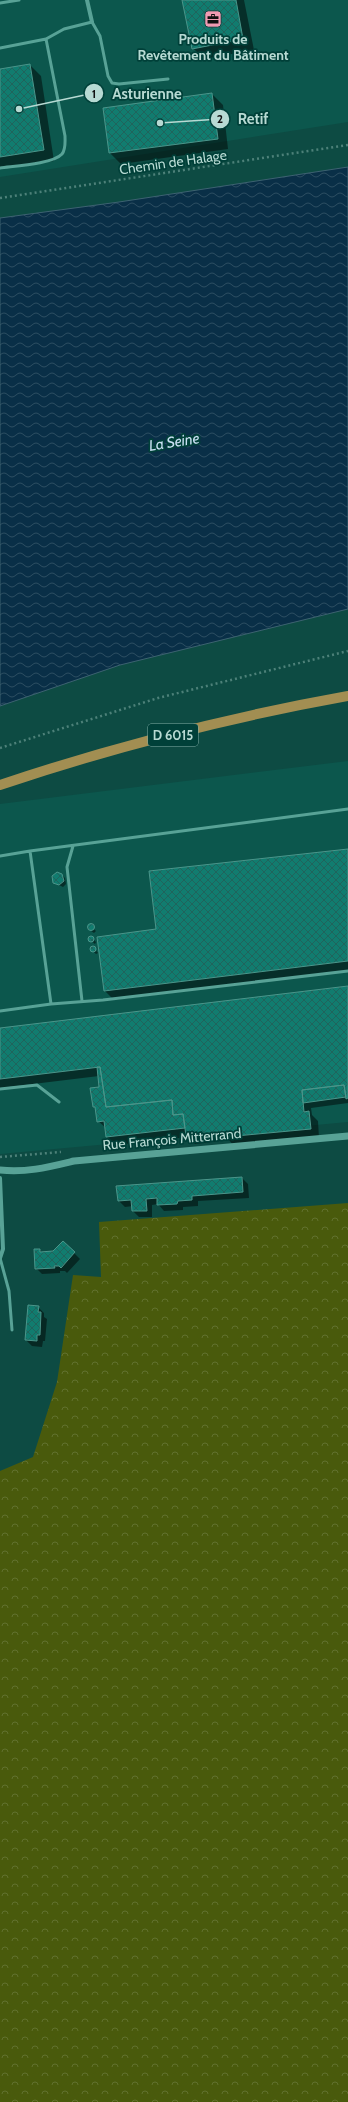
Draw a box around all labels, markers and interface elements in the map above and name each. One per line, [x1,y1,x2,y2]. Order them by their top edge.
office icon: Produits de Revêtement du Bâtiment [203,9,223,29]
place label: Produits de Revêtement du Bâtiment [137,30,289,64]
callout: Asturienne [84,80,190,107]
text: Asturienne [112,85,182,103]
text: 1 [92,86,96,101]
callout: Retif [210,105,276,132]
text: Retif [238,110,268,128]
text: 2 [217,111,223,126]
street label: Chemin de Halage [118,146,228,178]
water label: La Seine [147,429,201,455]
road number: D 6015 [148,724,198,746]
street label: Rue François Mitterrand [102,1124,242,1154]

